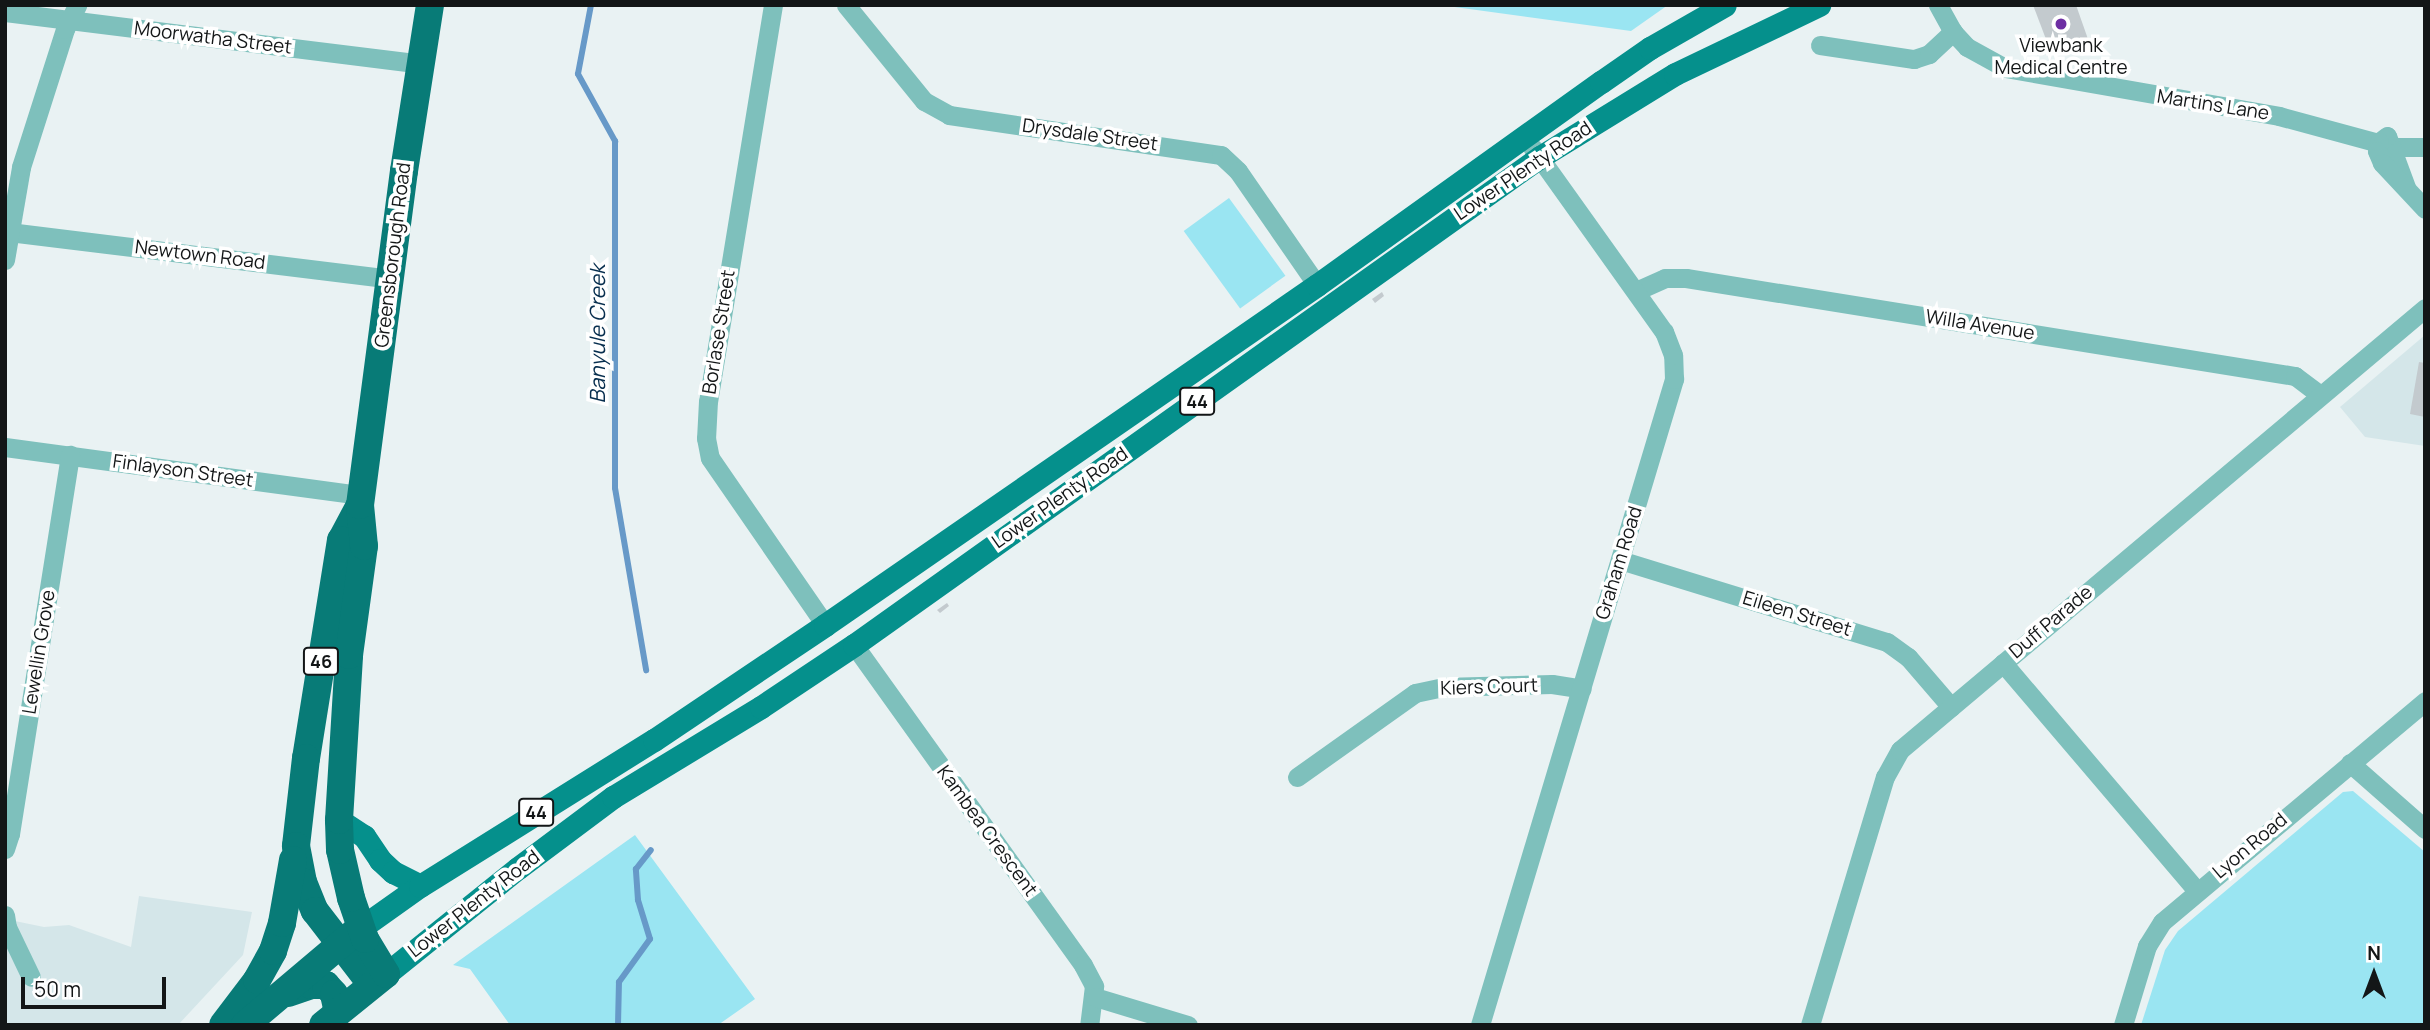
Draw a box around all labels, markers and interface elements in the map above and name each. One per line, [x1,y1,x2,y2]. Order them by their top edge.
marker: Viewbank Medical Centre [2053,16,2069,32]
street label: Moorwatha Street [133,17,293,59]
place label: Viewbank Medical Centre [1994,35,2128,79]
street label: Martins Lane [2155,85,2271,125]
street label: Drysdale Street [1021,114,1159,156]
street label: Lower Plenty Road [1450,117,1596,225]
street label: Greensborough Road [370,161,416,349]
street label: Newtown Road [134,236,266,274]
water label: Banyule Creek [584,265,610,403]
street label: Borlase Street [698,268,740,396]
street label: Willa Avenue [1924,305,2036,345]
road number: 44 [1178,386,1216,416]
street label: Lower Plenty Road [988,443,1132,553]
street label: Finlayson Street [111,450,255,492]
street label: Graham Road [1591,504,1647,622]
street label: Duff Parade [2005,581,2097,663]
street label: Eileen Street [1740,587,1854,641]
street label: Lewellin Grove [18,588,60,716]
road number: 46 [302,646,340,676]
street label: Kiers Court [1440,674,1538,700]
street label: Kambea Crescent [932,761,1042,901]
road number: 44 [517,798,555,826]
street label: Lyon Road [2208,808,2292,884]
street label: Lower Plenty Road [404,846,544,962]
north arrow [2339,939,2409,1009]
text: N [2367,940,2381,966]
scale bar [24,964,170,1008]
text: 50 m [34,975,81,1003]

